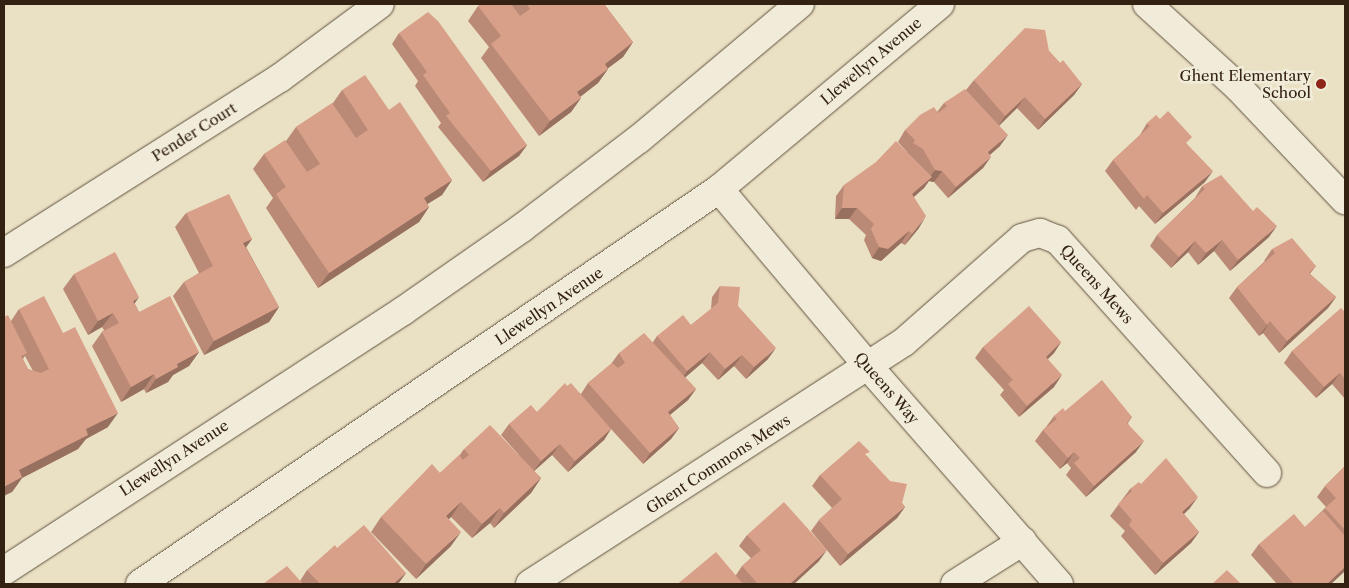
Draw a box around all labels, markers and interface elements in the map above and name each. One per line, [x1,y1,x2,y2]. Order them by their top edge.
street label: Llewellyn Avenue [817,13,925,109]
place label: Ghent Elementary School [1180,66,1311,101]
marker: Ghent Elementary School [1315,78,1327,90]
street label: Pender Court [148,99,240,165]
street label: Queens Mews [1057,241,1137,327]
street label: Llewellyn Avenue [491,263,607,349]
street label: Queens Way [851,348,923,428]
street label: Ghent Commons Mews [643,411,793,517]
street label: Llewellyn Avenue [116,416,232,500]

